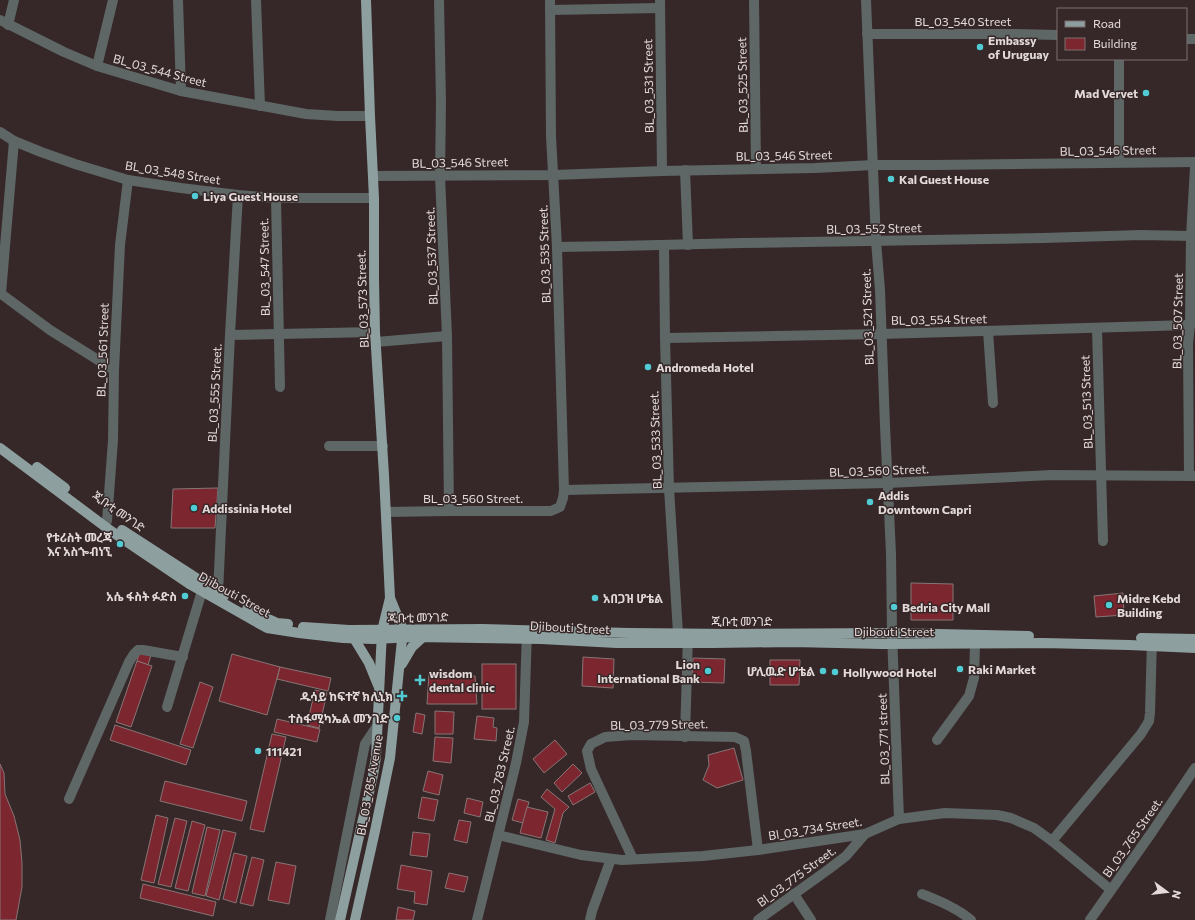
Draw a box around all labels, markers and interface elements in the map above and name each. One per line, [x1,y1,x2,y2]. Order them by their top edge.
legend [1057,8,1187,60]
street label: BL_03_540 Street [914,14,1012,28]
text: Road [1093,16,1121,30]
place label: Embassy of Uruguay [988,33,1049,61]
text: Building [1093,36,1137,50]
street label: BL_03_525 Street [734,37,750,133]
street label: BL_03_531 Street [640,39,656,133]
marker: Embassy of Uruguay [975,42,985,52]
street label: BL_03_544 Street [112,51,208,89]
place label: Mad Vervet [1074,86,1138,100]
marker: Mad Vervet [1141,88,1151,98]
street label: BL_03_546 Street [1060,142,1156,158]
street label: BL_03_546 Street [736,147,832,163]
street label: BL_03_546 Street [412,154,508,170]
street label: BL_03_548 Street [124,158,222,186]
place label: Kal Guest House [899,172,989,186]
marker: Kal Guest House [886,174,896,184]
place label: Liya Guest House [203,189,298,203]
marker: Liya Guest House [190,191,200,201]
street label: BL_03_535 Street. [535,204,553,304]
street label: BL_03_537 Street. [422,207,440,305]
street label: BL_03_547 Street. [256,218,272,316]
street label: BL_03_552 Street [826,220,922,236]
street label: BL_03_573 Street. [353,250,371,348]
street label: BL_03_521 Street. [858,268,876,366]
street label: BL_03_507 Street [1169,273,1185,369]
street label: BL_03_561 Street [93,302,111,397]
street label: BL_03_554 Street [891,311,987,327]
street label: BL_03_555 Street. [204,343,224,443]
street label: BL_03_513 Street [1077,355,1095,449]
place label: Andromeda Hotel [656,360,754,374]
marker: Andromeda Hotel [643,362,653,372]
street label: BL_03_533 Street. [646,390,664,489]
street label: BL_03_560 Street. [829,461,929,479]
street label: ጂቡቲ መንገድ [90,488,148,534]
place label: Addis Downtown Capri [878,488,972,516]
street label: BL_03_560 Street. [423,491,523,505]
marker: Addis Downtown Capri [865,497,875,507]
place label: Addissinia Hotel [202,501,292,515]
marker: Addissinia Hotel [189,503,199,513]
place label: የቱሪስት መረጃ እና አስጐብነኚ [46,530,112,558]
marker: የቱሪስት መረጃ እና አስጐብነኚ [115,539,125,549]
street label: Djibouti Street [197,568,274,620]
place label: አሴ ፋስት ፉድስ [106,589,177,603]
marker: አሴ ፋስት ፉድስ [180,591,190,601]
place label: አበጋዝ ሆቴል [603,591,663,605]
place label: Midre Kebd Building [1117,591,1181,619]
marker: አበጋዝ ሆቴል [590,593,600,603]
place label: Bedria City Mall [902,600,990,614]
marker: Midre Kebd Building [1104,600,1114,610]
marker: Bedria City Mall [889,602,899,612]
street label: ጂቡቲ መንገድ [387,609,449,625]
street label: ጂቡቲ መንገድ [712,614,773,628]
street label: Djibouti Street [530,618,610,636]
street label: Djibouti Street [854,624,934,638]
place label: Lion International Bank [597,657,700,685]
place label: Raki Market [968,662,1036,676]
place label: ሆሊዉድ ሆቴል [747,664,815,678]
marker: Raki Market [955,664,965,674]
place label: Hollywood Hotel [843,665,936,679]
place label: wisdom dental clinic [429,666,495,694]
marker: Lion International Bank [703,666,713,676]
marker: ሆሊዉድ ሆቴል [818,666,828,676]
marker: Hollywood Hotel [830,667,840,677]
marker: wisdom dental clinic [414,674,426,686]
place label: ዱሳይ ከፍተኛ ክሊኒክ [300,689,393,703]
marker: ዱሳይ ከፍተኛ ክሊኒክ [396,690,408,702]
street label: BL_03_771 street [874,693,892,785]
place label: ተስፋሚካኤል መንገድ [288,711,390,725]
marker: ተስፋሚካኤል መንገድ [392,713,402,723]
street label: BL_03_779 Street. [610,716,708,732]
street label: BL_03_783 Street. [481,724,517,823]
street label: BL_03_785 Avenue [353,734,385,836]
place label: 111421 [266,744,302,758]
marker: 111421 [253,746,263,756]
street label: Bl_03_765 Street. [1099,794,1165,880]
street label: Bl_03_734 Street. [767,814,863,842]
street label: Bl_03_775 Street. [754,843,838,909]
north arrow [1147,872,1187,912]
text: N [1170,889,1184,900]

